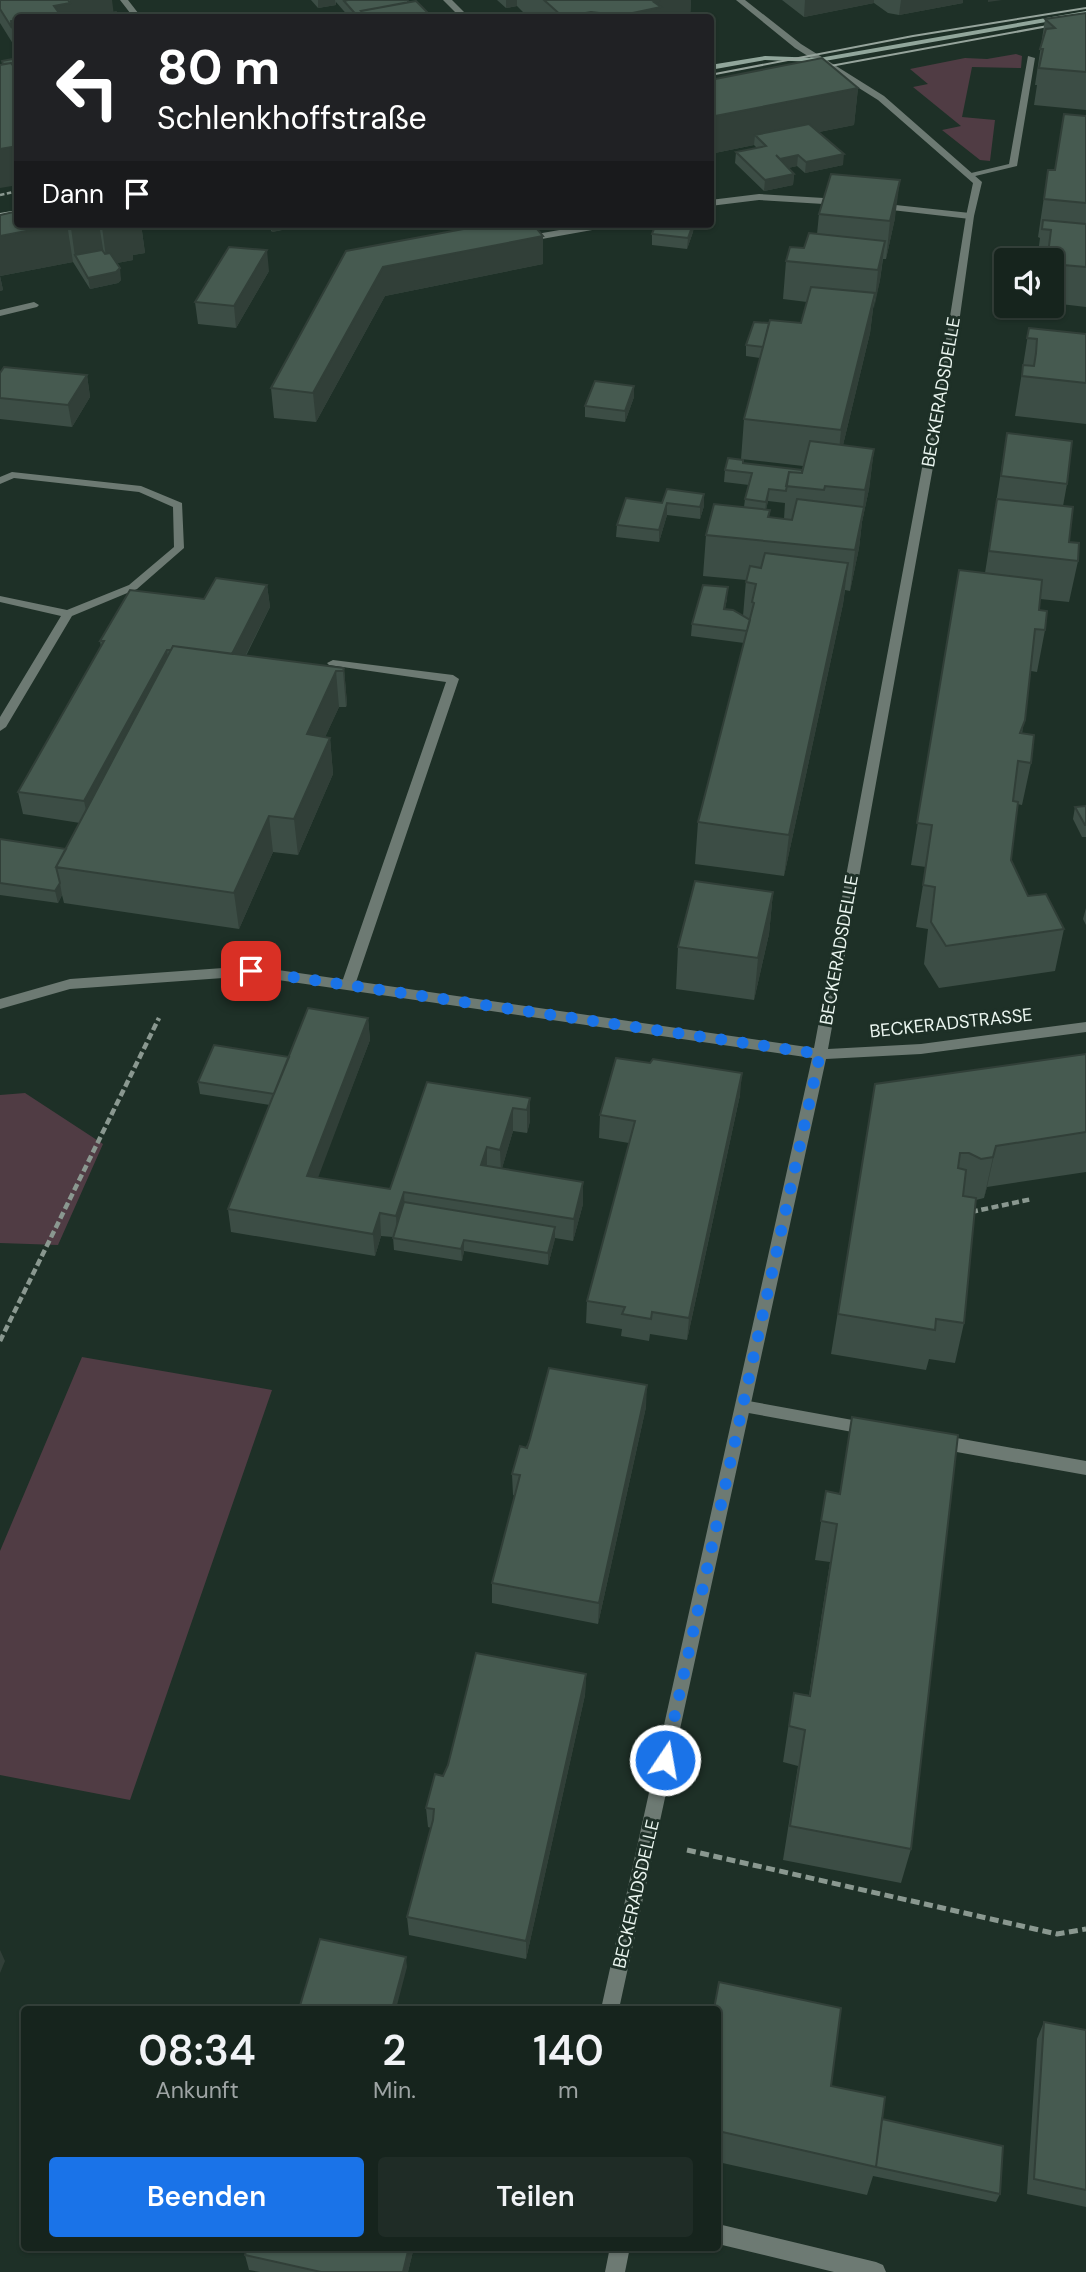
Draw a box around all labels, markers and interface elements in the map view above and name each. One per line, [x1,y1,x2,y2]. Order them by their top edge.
text: 80 m [157,35,280,99]
icon: left [42,42,133,133]
text: Schlenkhoffstraße [157,97,427,139]
icon: arrive [118,175,156,213]
text: Dann [42,177,104,211]
map controls [994,248,1064,318]
button: sound [994,248,1064,318]
street label: BECKERADSDELLE [916,315,966,469]
street label: BECKERADSDELLE [814,873,864,1027]
pin [221,941,281,1001]
icon: arrive [232,952,270,990]
street label: BECKERADSTRASSE [868,1003,1034,1043]
position arrow [628,1723,702,1797]
street label: BECKERADSDELLE [607,1817,665,1971]
text: 08:34 [138,2023,256,2078]
text: 2 [382,2023,407,2078]
text: 140 [533,2023,604,2078]
text: Ankunft [155,2075,239,2105]
text: Min. [373,2075,416,2105]
text: m [558,2075,579,2105]
button: Beenden [49,2157,364,2237]
button: Teilen [378,2157,693,2237]

